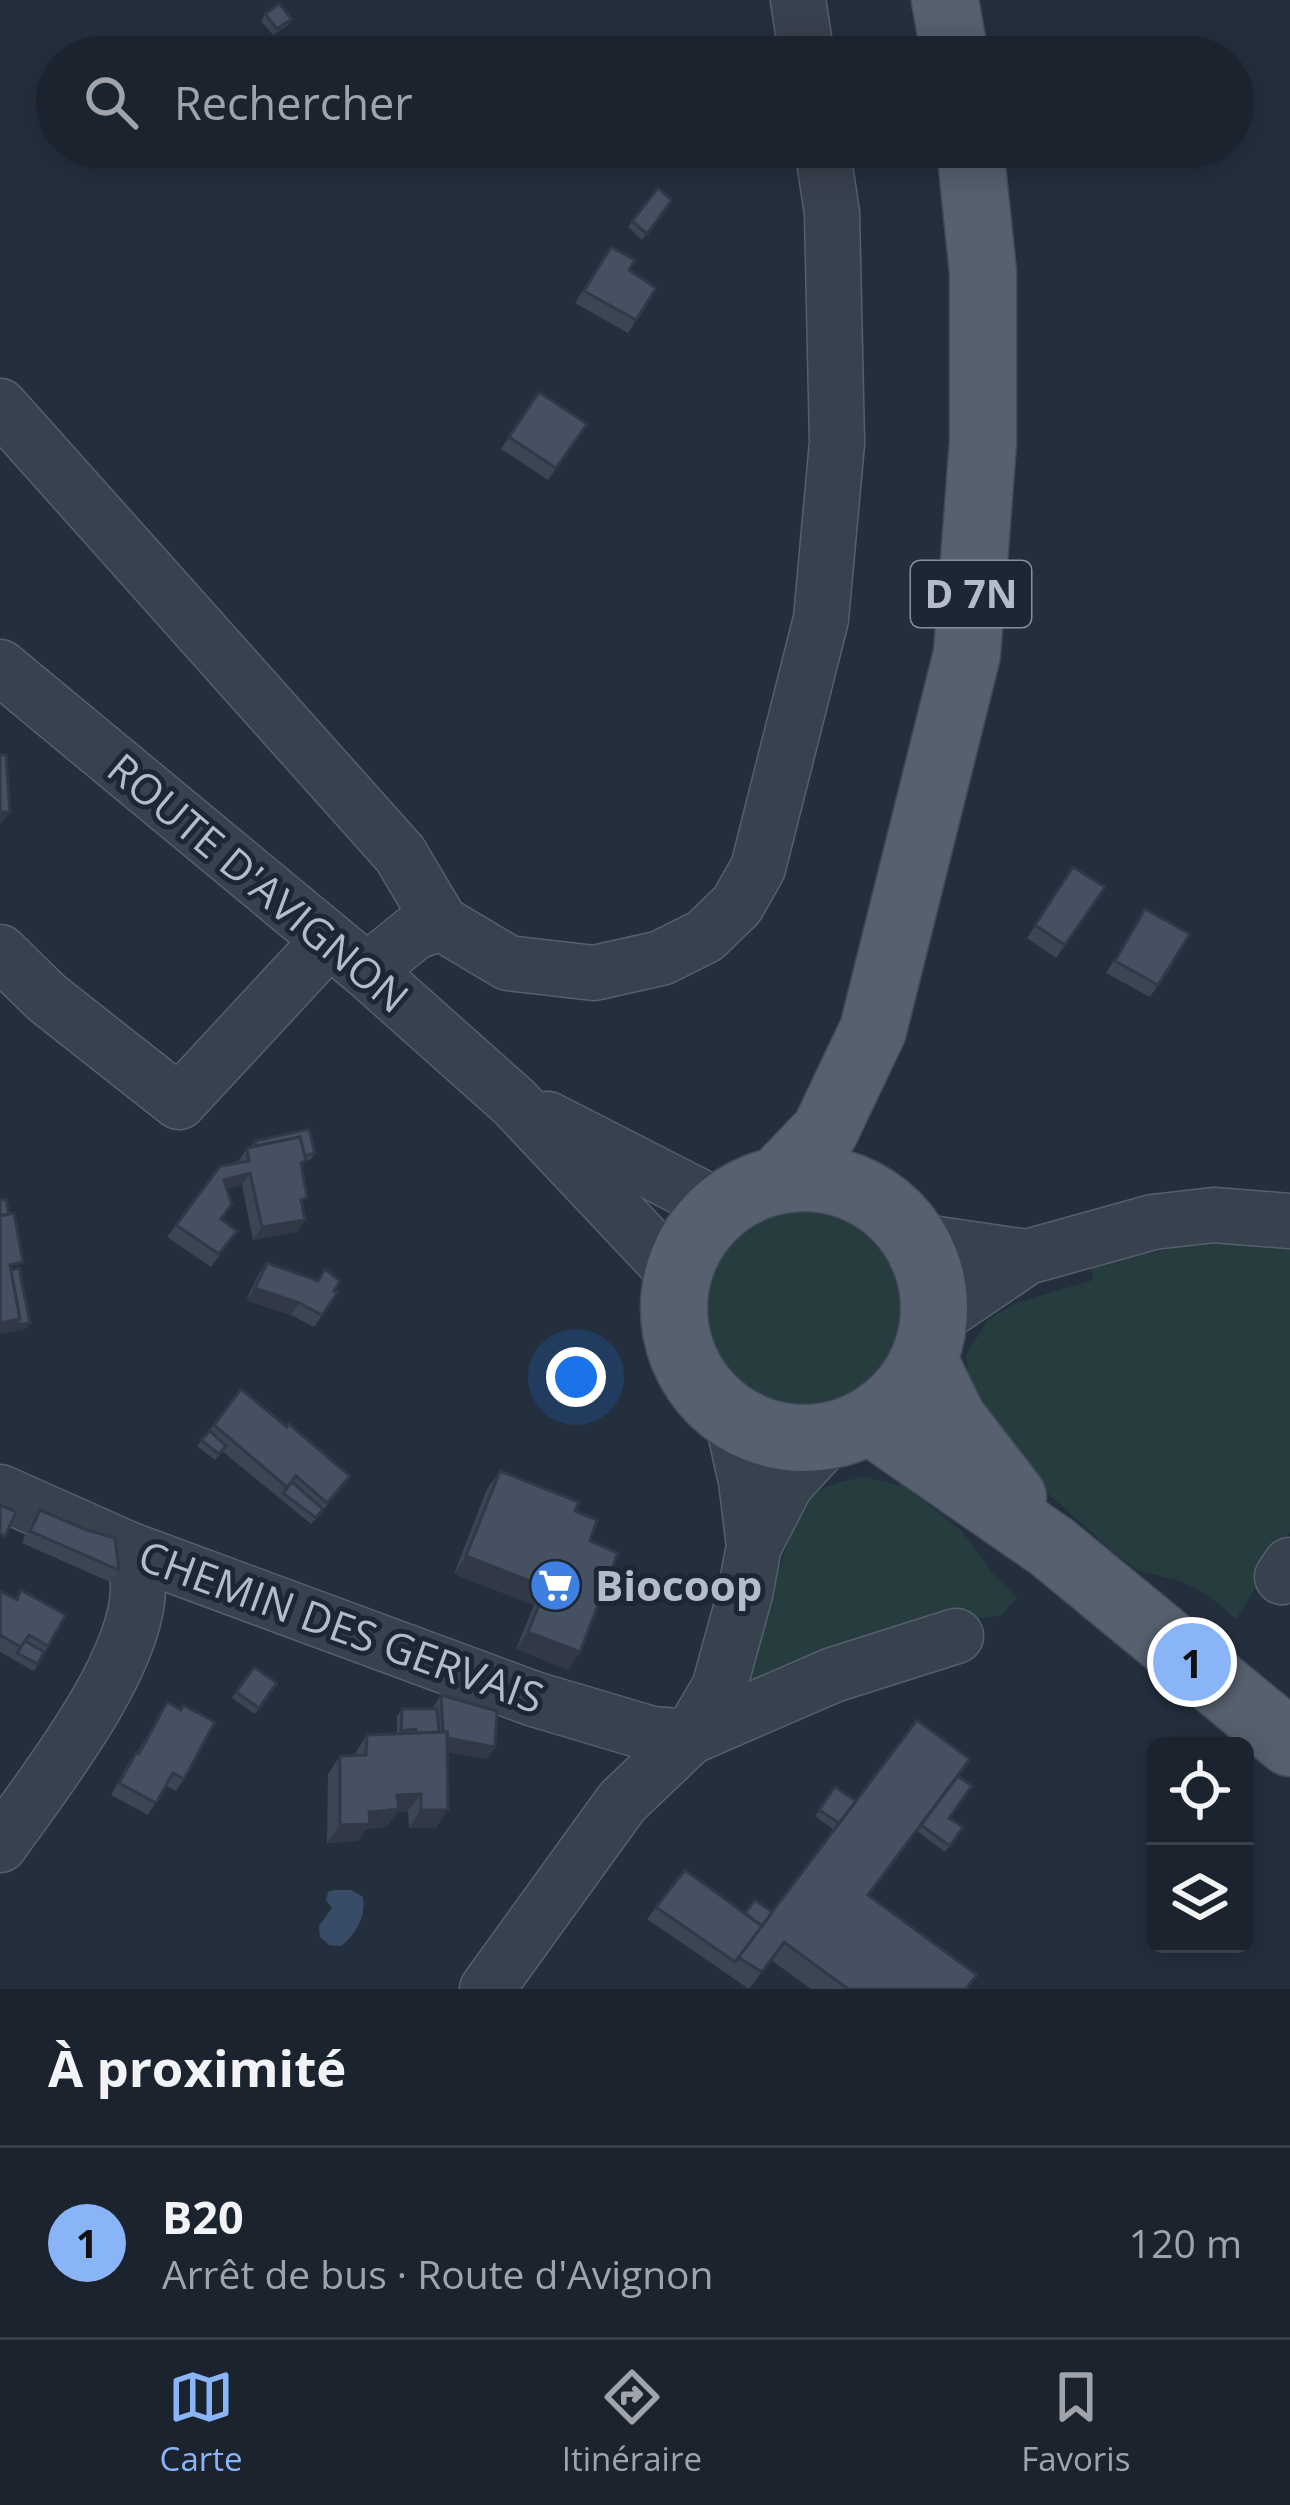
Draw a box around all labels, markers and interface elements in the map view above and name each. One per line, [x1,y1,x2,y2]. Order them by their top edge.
search box [36,36,1254,168]
icon: search [78,69,144,135]
text: Rechercher [174,72,413,133]
road number: D 7N [911,561,1031,627]
street label: ROUTE D'AVIGNON [97,739,421,1025]
your location [546,1347,606,1407]
street label: CHEMIN DES GERVAIS [131,1526,552,1725]
place label: Biocoop [595,1556,762,1613]
supermarket icon: Biocoop [528,1558,584,1614]
pin: 1 [1153,1617,1231,1707]
map controls [1146,1737,1254,1953]
button: locate [1146,1737,1254,1845]
button: layers [1146,1845,1254,1953]
text: À proximité [48,2032,346,2102]
text: B20 [162,2186,244,2247]
text: 1 [76,2216,98,2269]
text: 120 m [1129,2216,1242,2269]
text: Arrêt de bus · Route d'Avignon [162,2247,713,2300]
tab: Carte [160,2364,243,2481]
tab: Itinéraire [562,2364,702,2481]
tab: Favoris [1021,2364,1130,2481]

